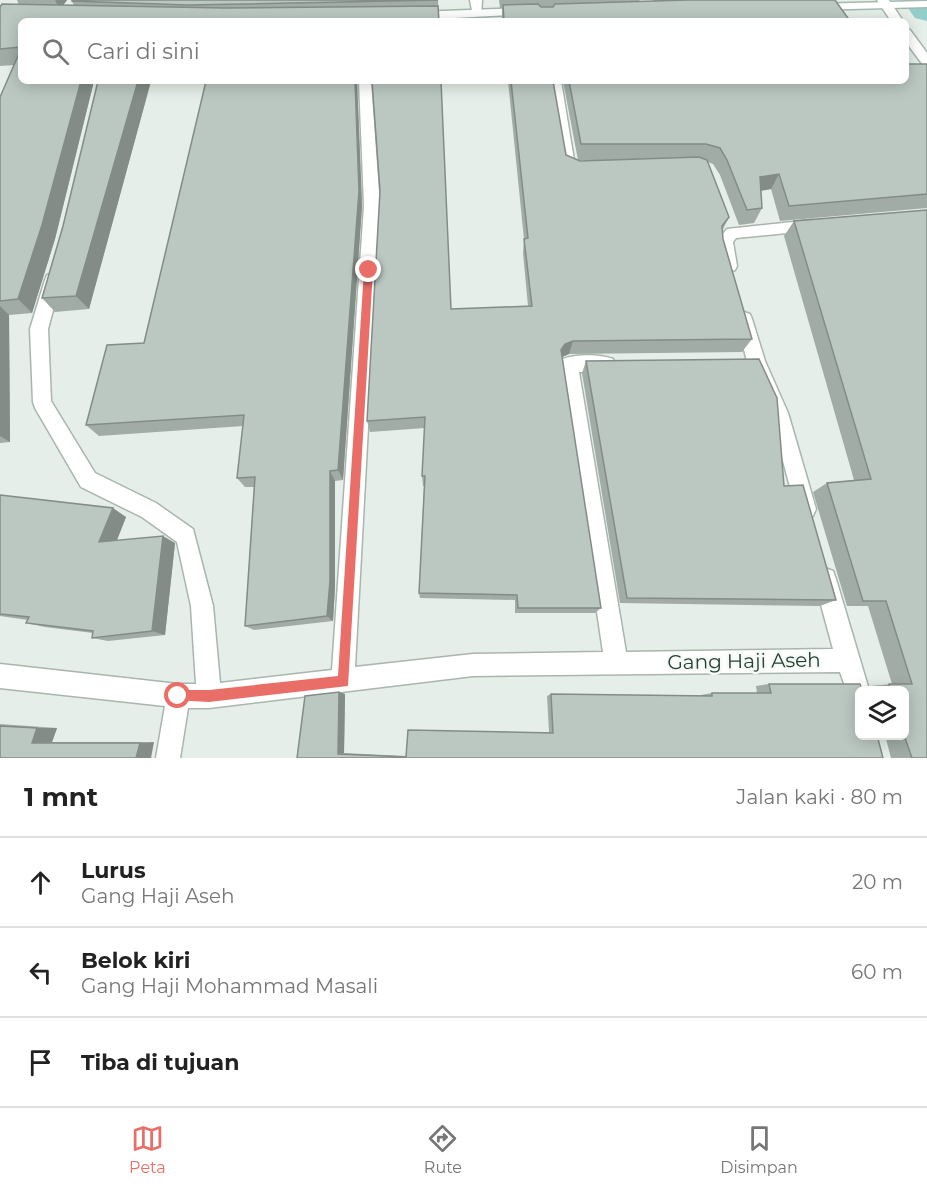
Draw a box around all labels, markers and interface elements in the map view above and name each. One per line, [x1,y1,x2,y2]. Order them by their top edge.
search box [18,18,909,84]
icon: search [39,35,72,68]
text: Cari di sini [87,38,200,65]
route end [355,256,381,282]
street label: Gang Haji Aseh [667,648,821,674]
route start [164,682,190,708]
map controls [855,686,909,740]
button: layers [855,686,909,740]
text: 1 mnt [24,781,98,813]
text: Jalan kaki · 80 m [736,785,903,809]
text: Lurus [81,857,146,884]
icon: ahead [24,866,57,899]
text: 20 m [852,870,903,894]
text: Gang Haji Aseh [81,884,234,908]
text: Belok kiri [81,947,190,974]
icon: left [24,956,57,989]
text: 60 m [851,960,903,984]
text: Gang Haji Mohammad Masali [81,974,378,998]
icon: arrive [24,1046,57,1079]
text: Tiba di tujuan [81,1049,239,1076]
tab: Peta [129,1122,166,1177]
tab: Rute [424,1122,462,1177]
tab: Disimpan [720,1122,798,1177]

